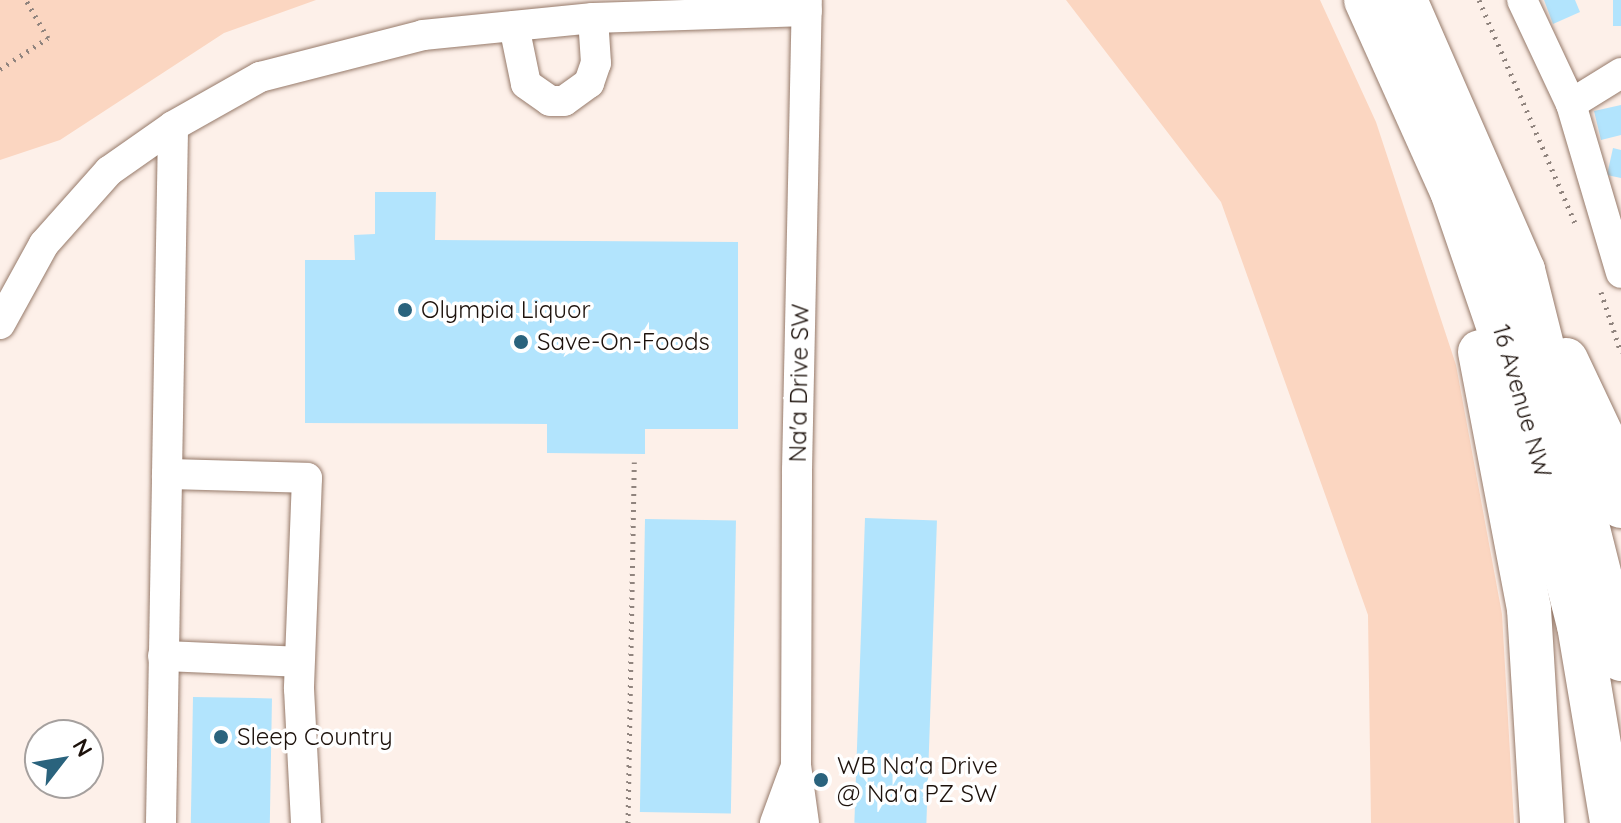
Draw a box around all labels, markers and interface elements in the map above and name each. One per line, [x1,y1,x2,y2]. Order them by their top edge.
place label: Olympia Liquor [421,296,591,324]
marker: Olympia Liquor [396,301,414,319]
street label: Na'a Drive SW [783,303,815,463]
street label: 16 Avenue NW [1486,321,1558,481]
place label: Save-On-Foods [537,328,710,356]
marker: Save-On-Foods [512,333,530,351]
north arrow [24,719,104,799]
place label: Sleep Country [237,723,393,751]
marker: Sleep Country [212,728,230,746]
text: N [67,734,99,762]
place label: WB Na'a Drive @ Na'a PZ SW [837,752,998,808]
marker: WB Na'a Drive @ Na'a PZ SW [812,771,830,789]

